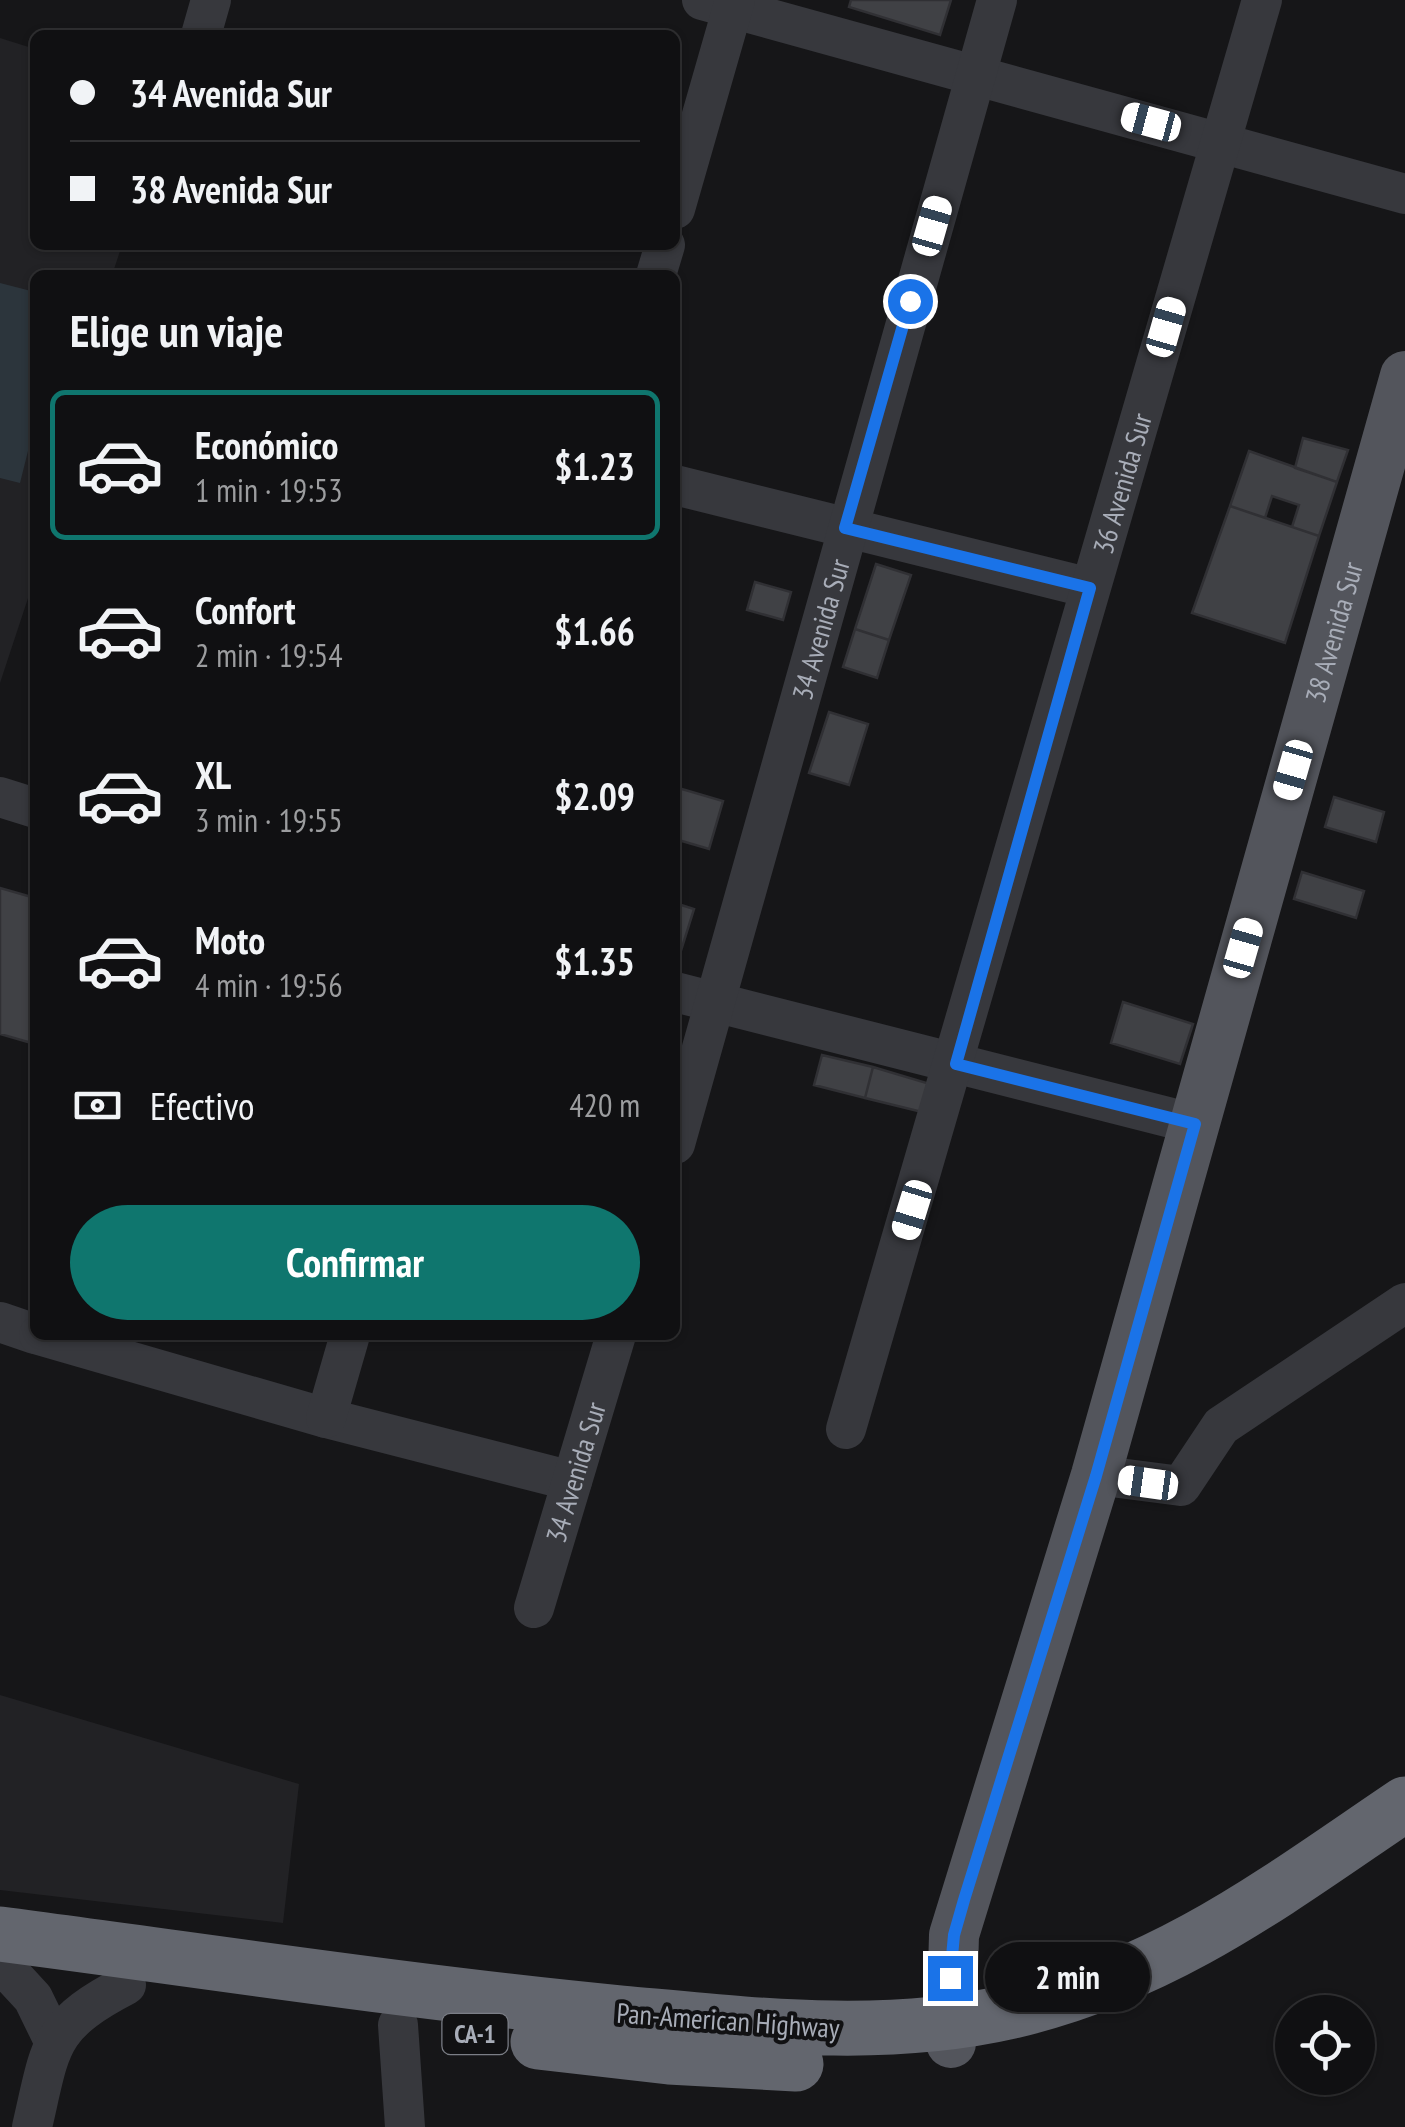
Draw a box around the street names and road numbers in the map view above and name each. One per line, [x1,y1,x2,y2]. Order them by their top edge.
street label: 36 Avenida Sur [1083,408,1159,558]
street label: 34 Avenida Sur [783,554,857,704]
street label: 38 Avenida Sur [1296,557,1370,707]
street label: 34 Avenida Sur [536,1397,613,1547]
street label: Pan-American Highway [615,1994,841,2046]
road number: CA-1 [442,2014,508,2054]

